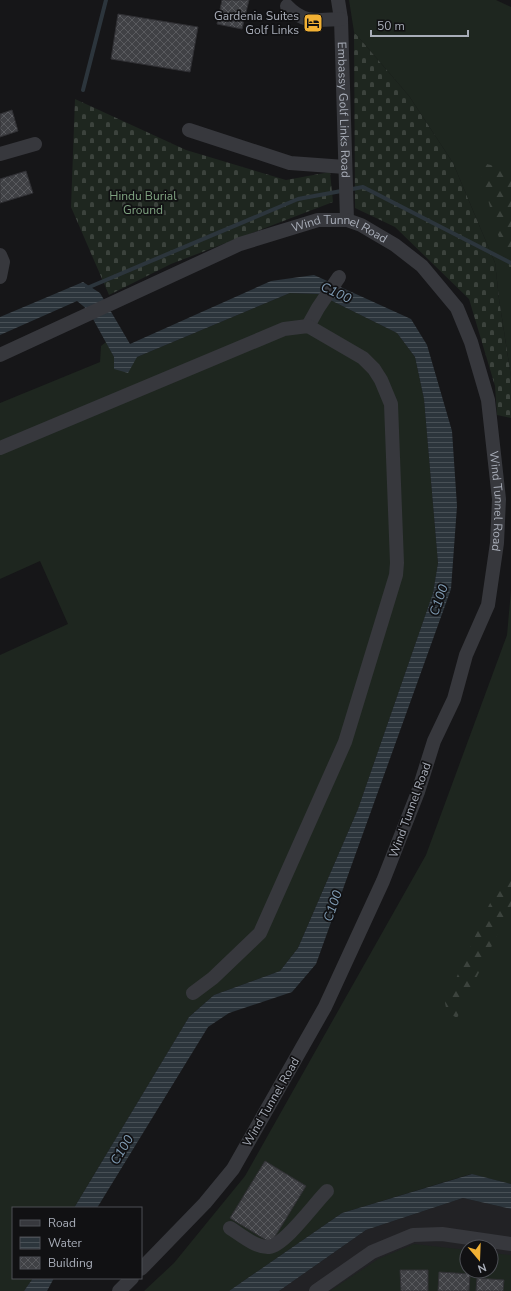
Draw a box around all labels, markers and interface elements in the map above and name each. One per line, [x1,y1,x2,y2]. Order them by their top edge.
place label: Gardenia Suites Golf Links [214,8,299,38]
hotel icon: Gardenia Suites Golf Links [302,12,324,34]
scale bar [371,12,468,38]
text: 50 m [377,18,405,34]
street label: Embassy Golf Links Road [334,41,354,178]
park label: Hindu Burial Ground [109,188,177,218]
street label: Wind Tunnel Road [289,212,390,247]
water label: C100 [318,278,355,308]
street label: Wind Tunnel Road [486,450,507,552]
water label: C100 [425,582,453,618]
street label: Wind Tunnel Road [385,760,435,860]
water label: C100 [319,888,347,924]
street label: Wind Tunnel Road [239,1054,303,1150]
water label: C100 [106,1131,138,1168]
legend [12,1207,142,1279]
text: Road [48,1215,76,1231]
text: Water [48,1235,82,1251]
north arrow [459,1239,499,1279]
text: Building [48,1255,93,1271]
text: N [476,1260,488,1276]

